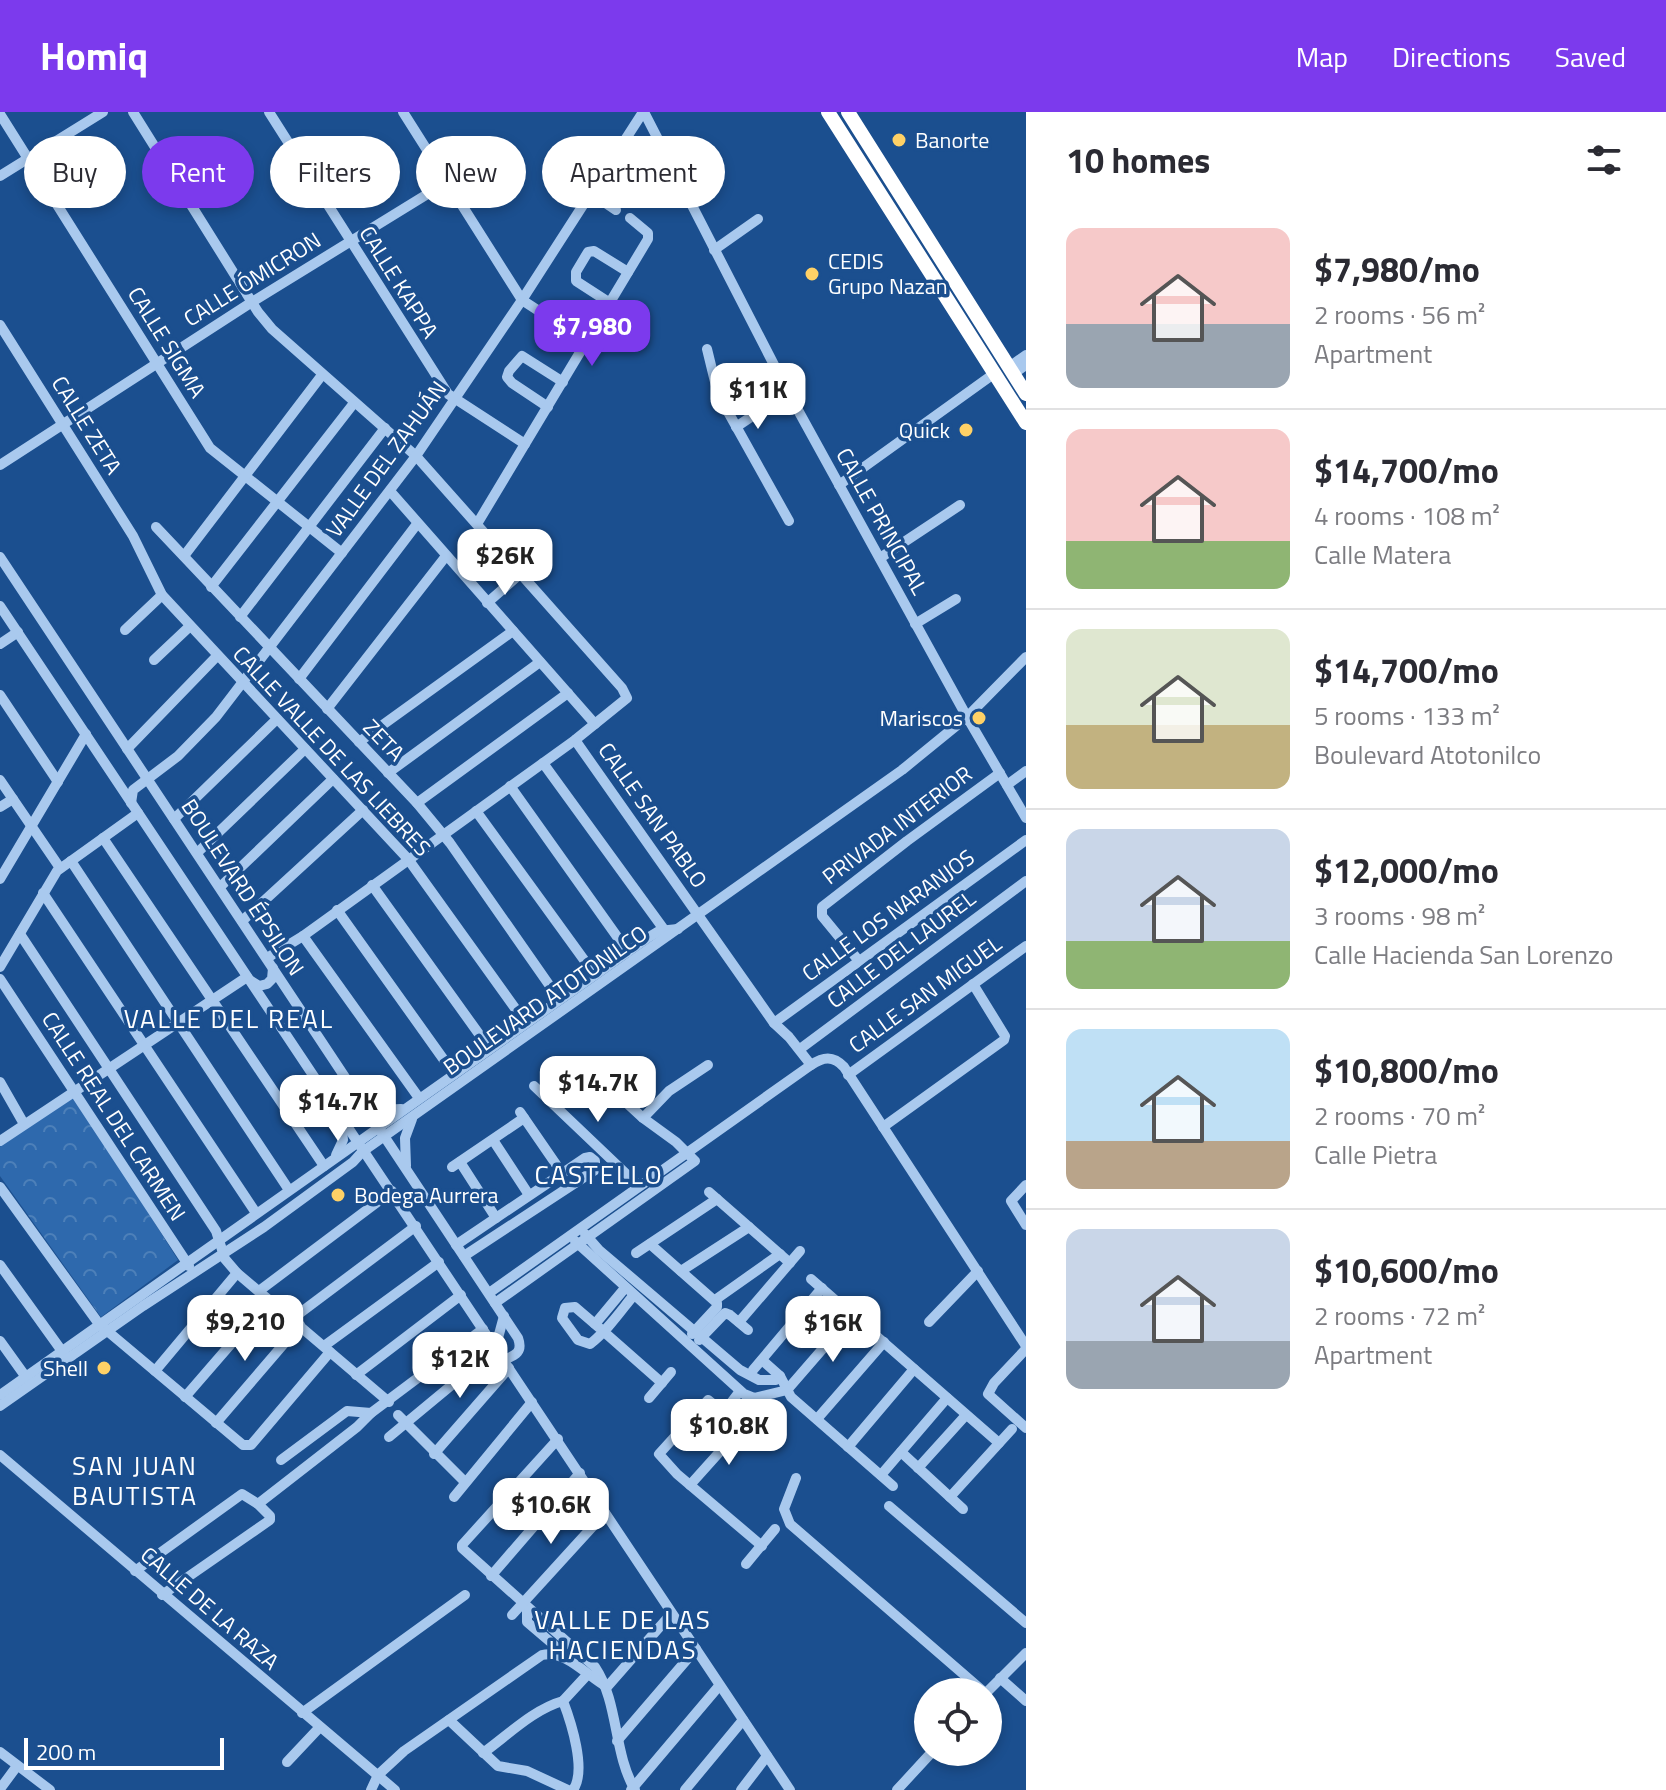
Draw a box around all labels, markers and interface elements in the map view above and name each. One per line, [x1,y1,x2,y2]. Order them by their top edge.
text: Homiq [40,27,148,85]
text: Map [1296,35,1348,78]
text: Directions [1392,35,1511,78]
text: Saved [1555,35,1626,78]
place label: Banorte [915,123,989,157]
marker: Banorte [890,131,908,149]
text: 10 homes [1066,134,1210,186]
chip: Buy [24,136,126,208]
chip: Rent [142,136,254,208]
chip: Filters [270,136,400,208]
chip: New [416,136,526,208]
chip: Apartment [542,136,725,208]
icon: filters [1582,138,1626,182]
street label: CALLE KAPPA [351,219,447,345]
street label: CALLE ÓMICRON [177,223,327,335]
text: $7,980/mo [1314,243,1480,295]
place label: CEDIS Grupo Nazan [828,244,948,303]
icon: home [1130,260,1226,356]
marker: CEDIS Grupo Nazan [803,265,821,283]
street label: CALLE SIGMA [119,280,215,404]
text: 2 rooms · 56 m² [1314,295,1485,334]
pin: $7,980 [527,300,657,368]
text: $7,980 [552,306,632,345]
text: Apartment [1314,334,1432,373]
pin: $11K [711,363,805,431]
street label: CALLE ZETA [43,369,131,481]
text: $11K [728,369,788,408]
street label: VALLE DEL ZAHUÁN [317,373,455,545]
place label: Quick [899,413,950,447]
marker: Quick [957,421,975,439]
street label: CALLE PRINCIPAL [828,441,937,601]
text: $14,700/mo [1314,444,1499,496]
icon: home [1130,461,1226,557]
text: 4 rooms · 108 m² [1314,496,1500,535]
pin: $26K [458,529,552,597]
text: $26K [475,535,535,574]
text: Calle Matera [1314,535,1451,574]
street label: CALLE VALLE DE LAS LIEBRES [225,638,439,864]
text: $14,700/mo [1314,644,1499,696]
icon: home [1130,661,1226,757]
text: 5 rooms · 133 m² [1314,696,1500,735]
place label: Mariscos [880,701,963,735]
marker: Mariscos [970,709,988,727]
street label: ZETA [355,711,413,769]
street label: CALLE SAN PABLO [590,735,716,895]
text: Boulevard Atotonilco [1314,735,1541,774]
street label: PRIVADA INTERIOR [815,757,979,893]
street label: BOULEVARD ÉPSILON [173,792,313,982]
street label: CALLE LOS NARANJOS [794,841,982,989]
text: $12,000/mo [1314,844,1499,896]
icon: home [1130,861,1226,957]
street label: CALLE DEL LAUREL [819,881,983,1016]
text: 3 rooms · 98 m² [1314,896,1485,935]
street label: BOULEVARD ATOTONILCO [436,917,654,1083]
street label: CALLE SAN MIGUEL [841,926,1009,1061]
text: Calle Hacienda San Lorenzo [1314,935,1613,974]
district label: VALLE DEL REAL [124,999,334,1038]
street label: CALLE REAL DEL CARMEN [33,1005,195,1227]
text: $10,800/mo [1314,1044,1499,1096]
pin: $14.7K [533,1056,663,1124]
icon: home [1130,1061,1226,1157]
text: $14.7K [558,1062,638,1101]
pin: $14.7K [273,1075,403,1143]
text: $14.7K [298,1081,378,1120]
text: 2 rooms · 70 m² [1314,1096,1485,1135]
text: Calle Pietra [1314,1135,1437,1174]
district label: CASTELLO [534,1155,664,1194]
place label: Bodega Aurrera [354,1178,499,1212]
marker: Bodega Aurrera [329,1186,347,1204]
text: $10,600/mo [1314,1244,1499,1296]
icon: home [1130,1261,1226,1357]
pin: $9,210 [180,1295,310,1363]
pin: $16K [786,1296,880,1364]
text: 2 rooms · 72 m² [1314,1296,1485,1335]
text: $9,210 [205,1301,285,1340]
text: $16K [803,1302,863,1341]
pin: $12K [413,1332,507,1400]
text: Apartment [1314,1335,1432,1374]
text: $12K [430,1338,490,1377]
place label: Shell [43,1351,88,1385]
marker: Shell [95,1359,113,1377]
pin: $10.8K [664,1399,794,1467]
text: $10.8K [689,1405,769,1444]
district label: SAN JUAN BAUTISTA [72,1446,198,1515]
pin: $10.6K [486,1478,616,1546]
text: $10.6K [511,1484,591,1523]
street label: CALLE DE LA RAZA [133,1538,287,1678]
district label: VALLE DE LAS HACIENDAS [534,1600,712,1669]
map controls [914,1678,1002,1766]
button: locate [914,1678,1002,1766]
scale bar [24,1734,224,1770]
text: 200 m [36,1735,96,1769]

